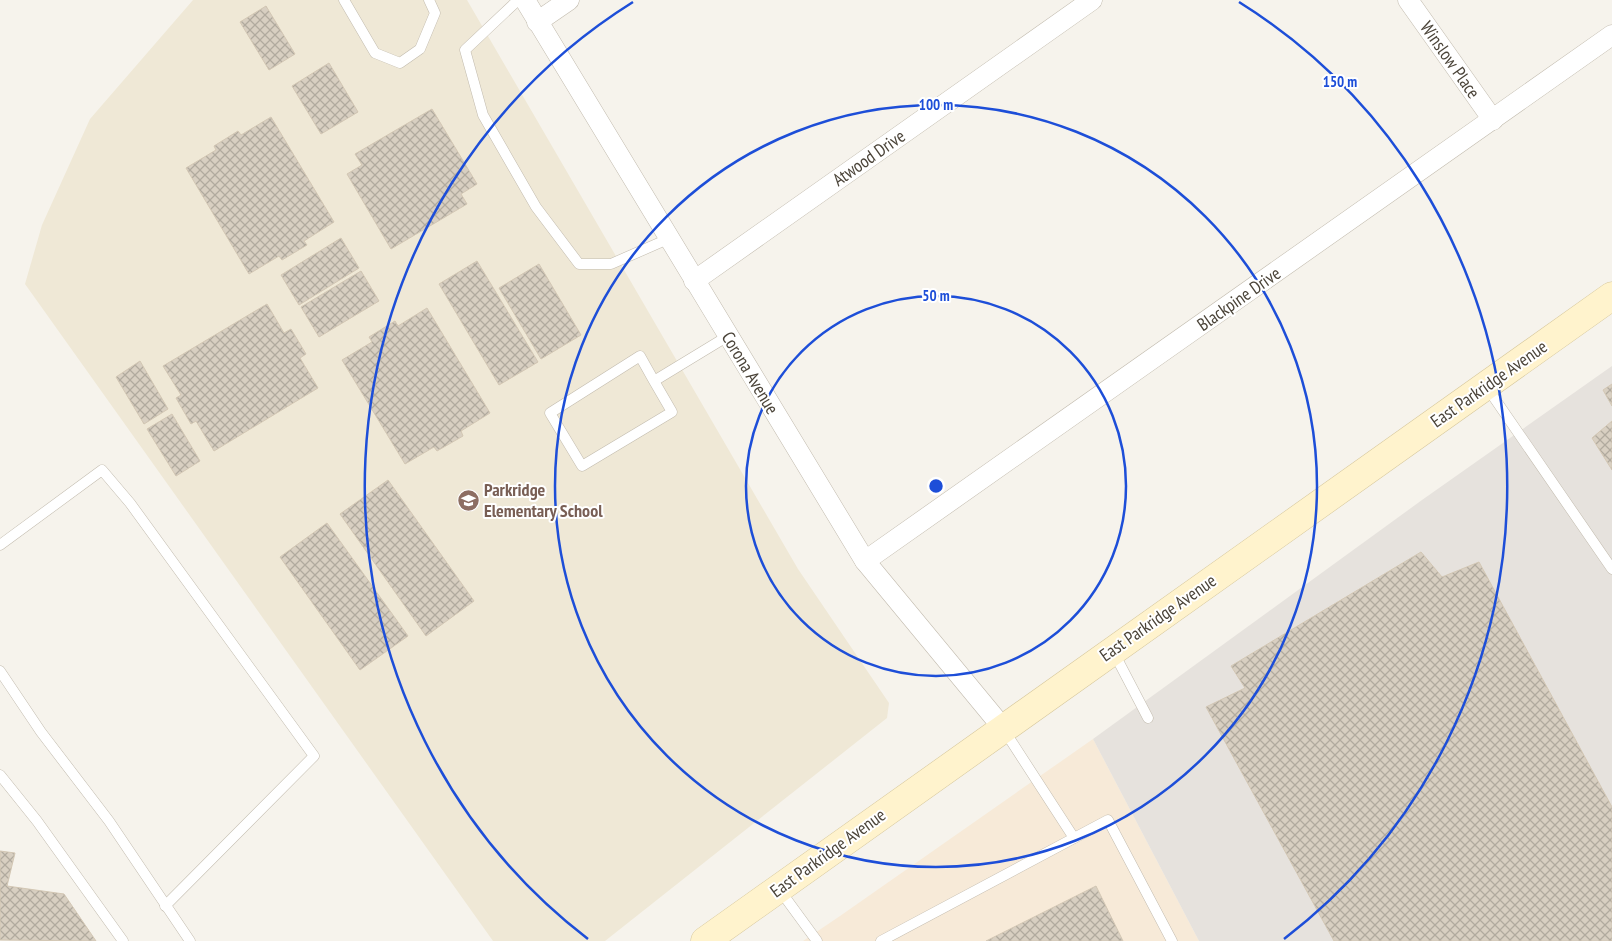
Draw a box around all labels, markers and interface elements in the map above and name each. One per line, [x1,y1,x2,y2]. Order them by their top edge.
street label: Winslow Place [1415,17,1485,103]
text: 150 m [1323,72,1357,91]
text: 100 m [919,95,953,114]
street label: Atwood Drive [828,124,910,191]
street label: Blackpine Drive [1192,261,1285,336]
text: 50 m [922,286,950,305]
street label: Corona Avenue [717,327,784,418]
street label: East Parkridge Avenue [1426,335,1552,432]
centre of rings [927,477,945,495]
place label: Parkridge Elementary School [484,478,603,522]
school or university icon: Parkridge Elementary School [456,488,480,512]
street label: East Parkridge Avenue [1095,569,1221,666]
street label: East Parkridge Avenue [765,803,890,902]

